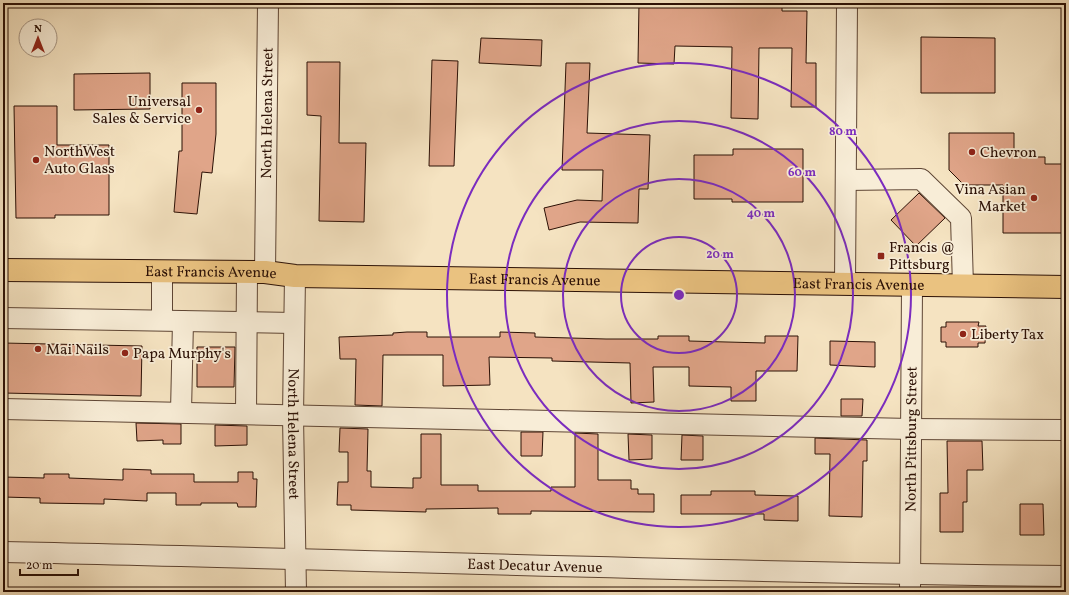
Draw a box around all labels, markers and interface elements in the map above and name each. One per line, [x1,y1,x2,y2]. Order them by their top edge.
north arrow [18,18,58,58]
text: N [34,22,42,37]
street label: North Helena Street [257,47,280,179]
place label: Universal Sales & Service [92,92,191,130]
marker: Universal Sales & Service [194,105,204,115]
text: 80 m [829,124,857,140]
place label: NorthWest Auto Glass [44,142,115,180]
place label: Chevron [980,143,1037,164]
marker: Chevron [967,147,977,157]
marker: NorthWest Auto Glass [31,155,41,165]
text: 60 m [788,165,816,181]
place label: Vina Asian Market [955,180,1026,218]
marker: Vina Asian Market [1029,193,1039,203]
text: 40 m [747,206,776,222]
place label: Francis @ Pittsburg [889,238,955,276]
text: 20 m [706,247,734,263]
marker: Francis @ Pittsburg [876,251,886,261]
street label: East Francis Avenue [145,262,278,285]
street label: East Francis Avenue [469,269,601,292]
street label: East Francis Avenue [793,274,925,297]
centre of rings [672,288,686,302]
place label: Liberty Tax [971,325,1044,346]
marker: Liberty Tax [958,329,968,339]
place label: Mai Nails [46,340,109,361]
marker: Mai Nails [33,344,43,354]
place label: Papa Murphy's [133,344,231,365]
marker: Papa Murphy's [120,348,130,358]
street label: North Pittsburg Street [902,366,923,512]
street label: North Helena Street [281,368,303,500]
scale bar [20,551,78,577]
street label: East Decatur Avenue [467,555,603,579]
text: 20 m [26,558,53,574]

